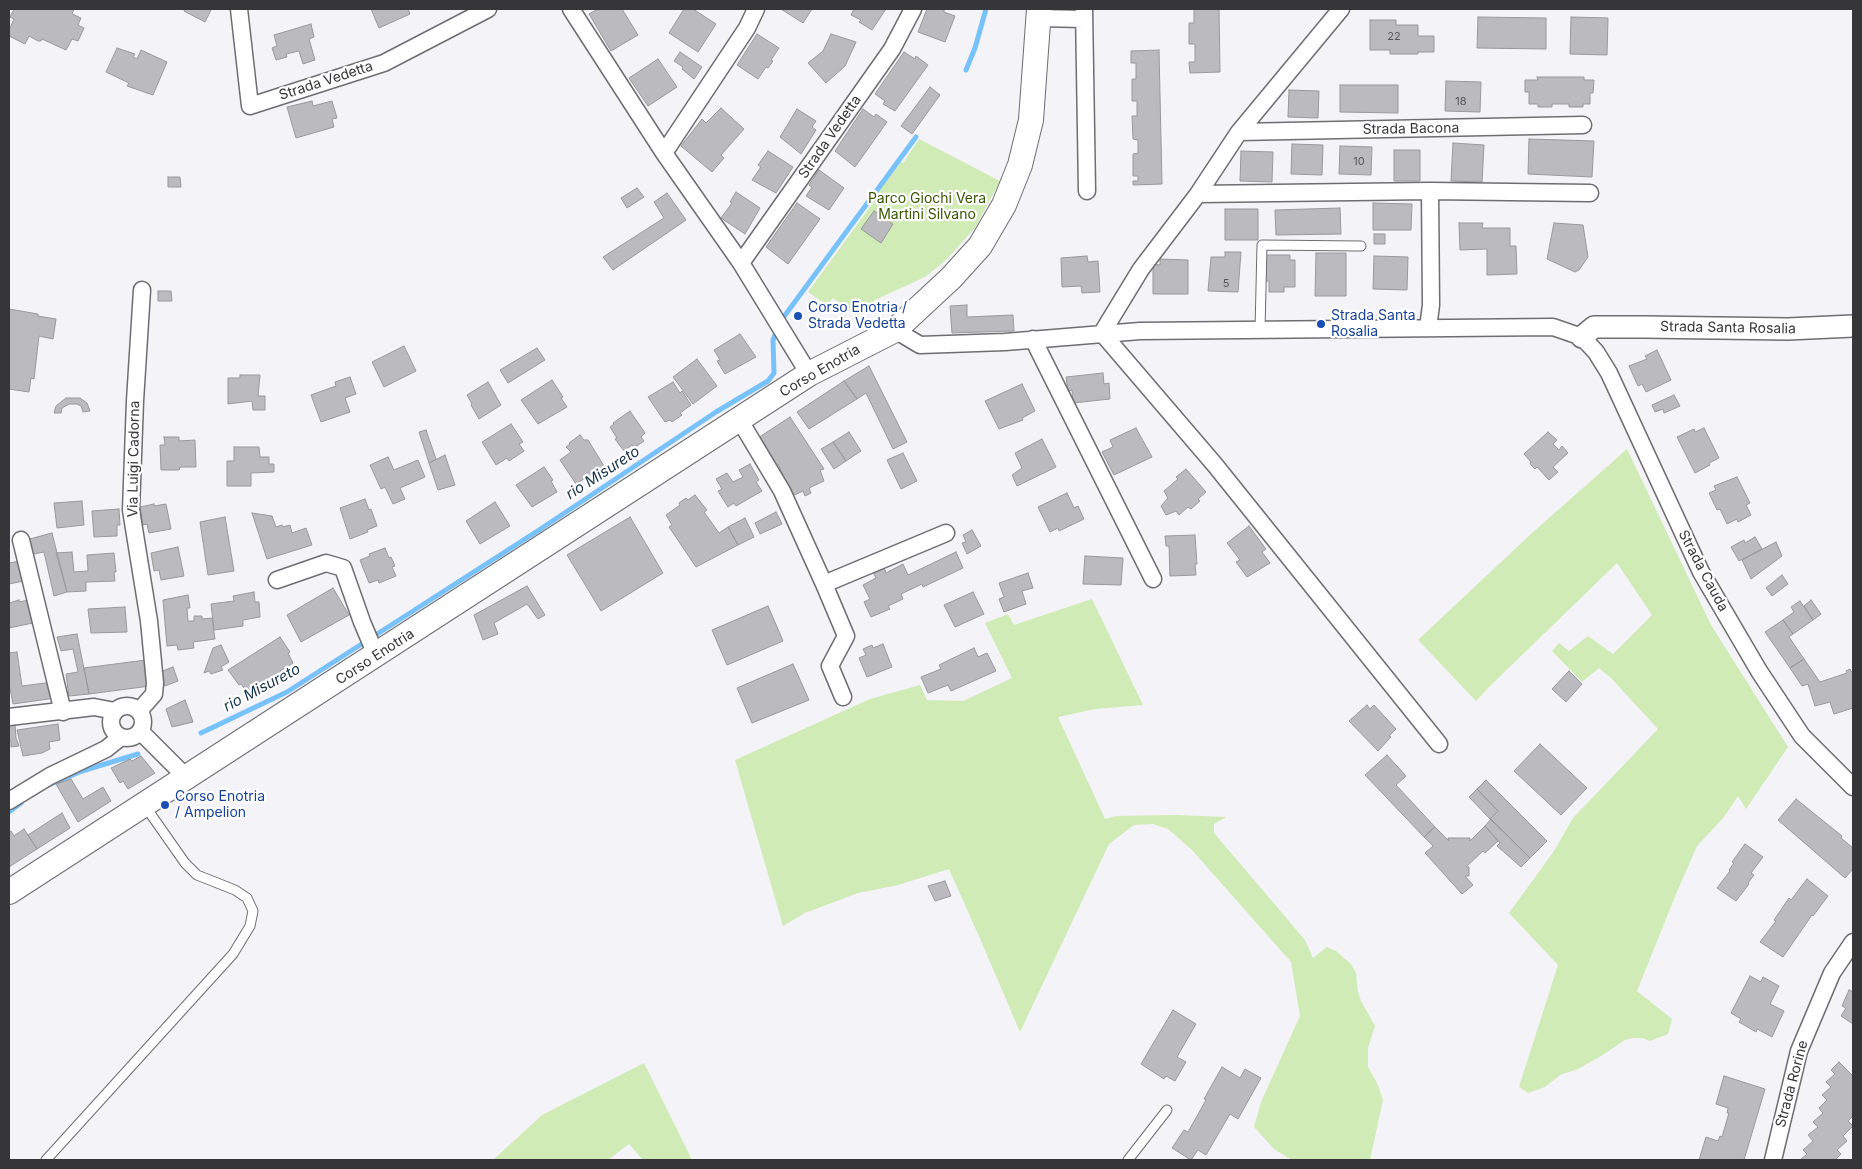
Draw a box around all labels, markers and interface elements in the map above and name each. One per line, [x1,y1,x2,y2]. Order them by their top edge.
house number: 22 [1387,30,1401,44]
street label: Strada Vedetta [277,58,375,104]
street label: Strada Vedetta [795,92,865,182]
house number: 18 [1455,95,1467,109]
street label: Strada Bacona [1363,120,1459,138]
house number: 10 [1353,155,1365,169]
park label: Parco Giochi Vera Martini Silvano [868,191,986,223]
house number: 5 [1223,277,1229,291]
place label: Corso Enotria / Strada Vedetta [808,300,907,332]
place label: Strada Santa Rosalia [1331,308,1416,341]
marker: Corso Enotria / Strada Vedetta [792,310,804,322]
marker: Strada Santa Rosalia [1315,318,1327,330]
street label: Strada Santa Rosalia [1660,318,1796,338]
street label: Corso Enotria [777,341,863,401]
street label: Via Luigi Cadorna [125,400,143,518]
water label: rio Misureto [563,442,643,504]
street label: Strada Cauda [1674,527,1732,615]
street label: Corso Enotria [333,625,417,689]
water label: rio Misureto [220,660,304,716]
place label: Corso Enotria / Ampelion [175,789,265,822]
marker: Corso Enotria / Ampelion [159,799,171,811]
street label: Strada Rorine [1772,1039,1812,1129]

